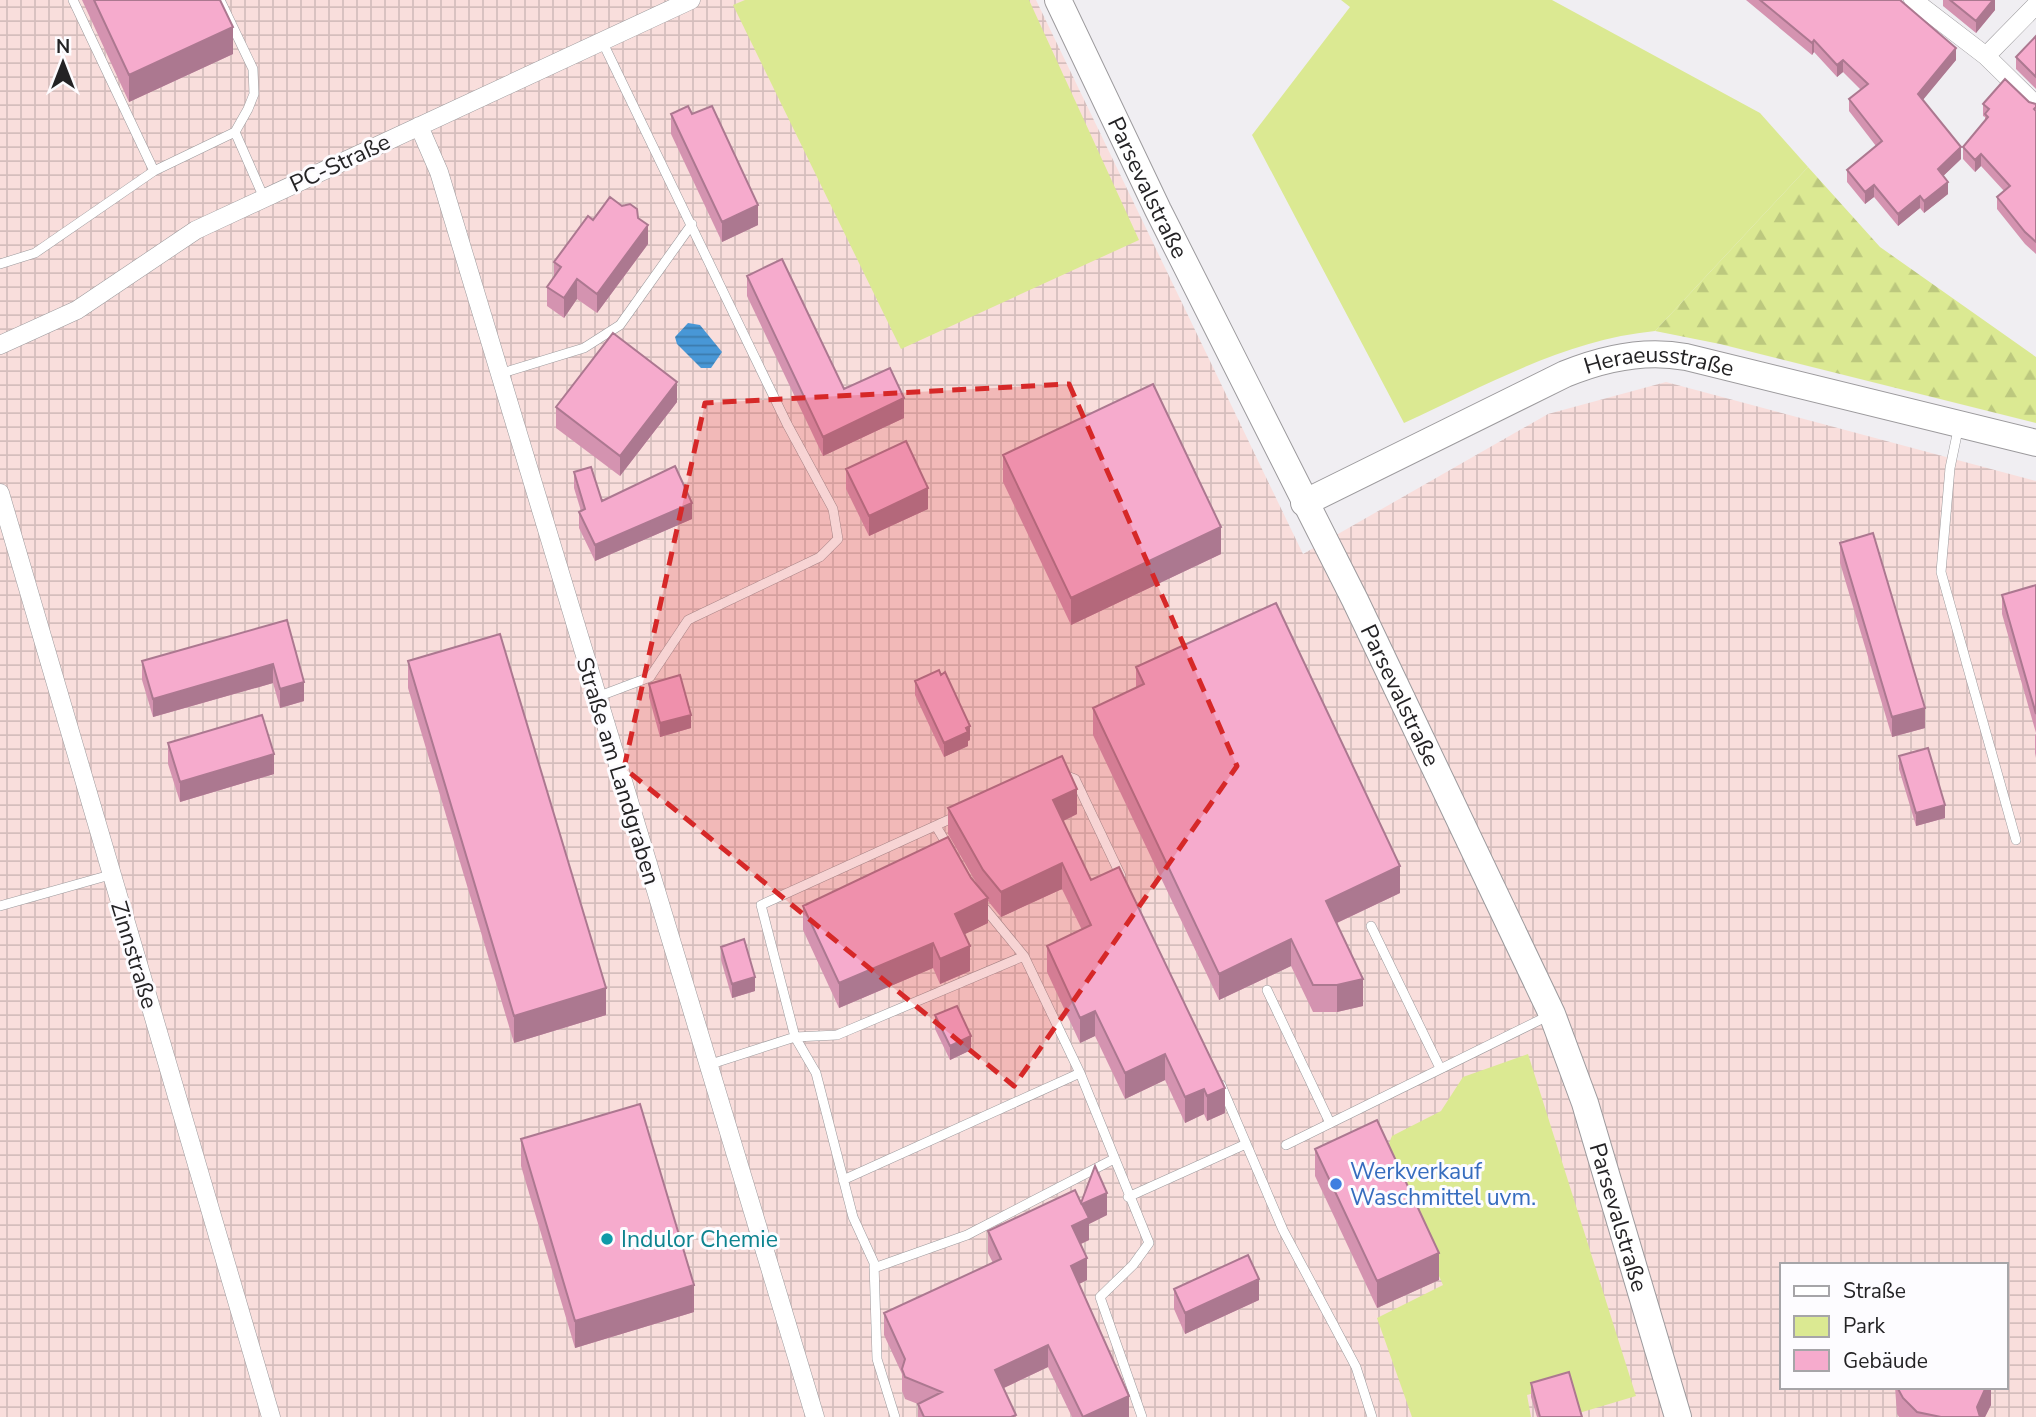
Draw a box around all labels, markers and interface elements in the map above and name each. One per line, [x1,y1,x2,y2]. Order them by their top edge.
north arrow [28,28,98,98]
text: N [56,34,70,60]
street label: Parsevalstraße [1100,112,1195,264]
street label: PC-Straße [285,126,395,200]
street label: Heraeusstraße [1580,338,1737,384]
street label: Parsevalstraße [1353,619,1447,771]
street label: Straße am Landgraben [569,654,667,888]
street label: Zinnstraße [103,898,165,1012]
street label: Parsevalstraße [1582,1139,1656,1295]
place label: Werkverkauf Waschmittel uvm. [1350,1156,1536,1213]
marker: Werkverkauf Waschmittel uvm. [1328,1176,1344,1192]
place label: Indulor Chemie [621,1224,778,1255]
marker: Indulor Chemie [599,1231,615,1247]
legend [1780,1263,2008,1389]
text: Straße [1843,1277,1906,1305]
text: Park [1843,1312,1885,1340]
text: Gebäude [1843,1347,1928,1375]

